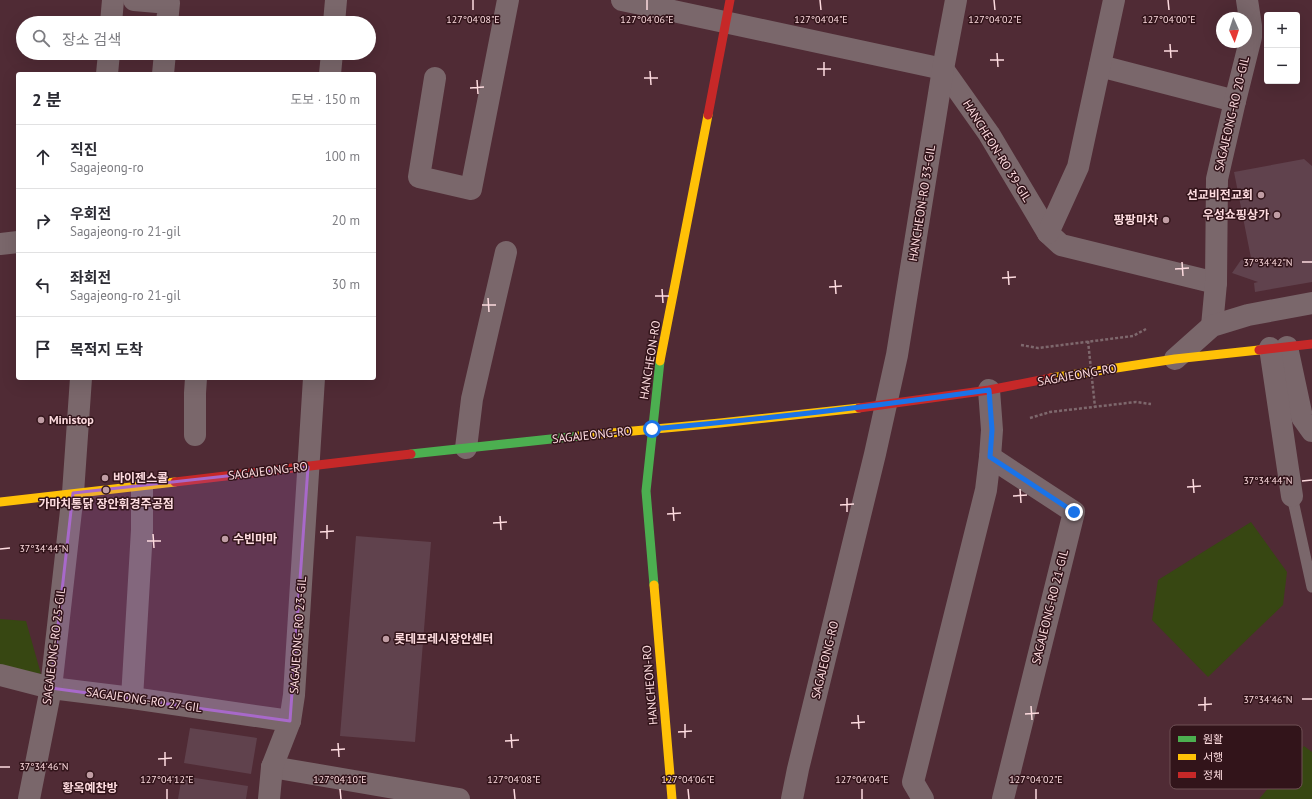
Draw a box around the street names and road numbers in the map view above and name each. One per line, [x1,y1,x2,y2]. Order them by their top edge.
street label: SAGAJEONG-RO 20-GIL [1211,55,1252,173]
street label: HANCHEON-RO 39-GIL [960,97,1035,205]
street label: HANCHEON-RO 33-GIL [905,144,938,262]
street label: HANCHEON-RO [636,319,663,401]
street label: SAGAJEONG-RO [1036,360,1118,389]
street label: SAGAJEONG-RO [551,423,633,446]
street label: SAGAJEONG-RO [227,458,309,483]
street label: SAGAJEONG-RO 21-GIL [1028,548,1071,666]
street label: SAGAJEONG-RO 23-GIL [286,576,309,694]
street label: SAGAJEONG-RO 25-GIL [39,587,68,705]
street label: SAGAJEONG-RO [808,619,841,701]
street label: HANCHEON-RO [639,645,660,726]
street label: SAGAJEONG-RO 27-GIL [85,684,203,715]

